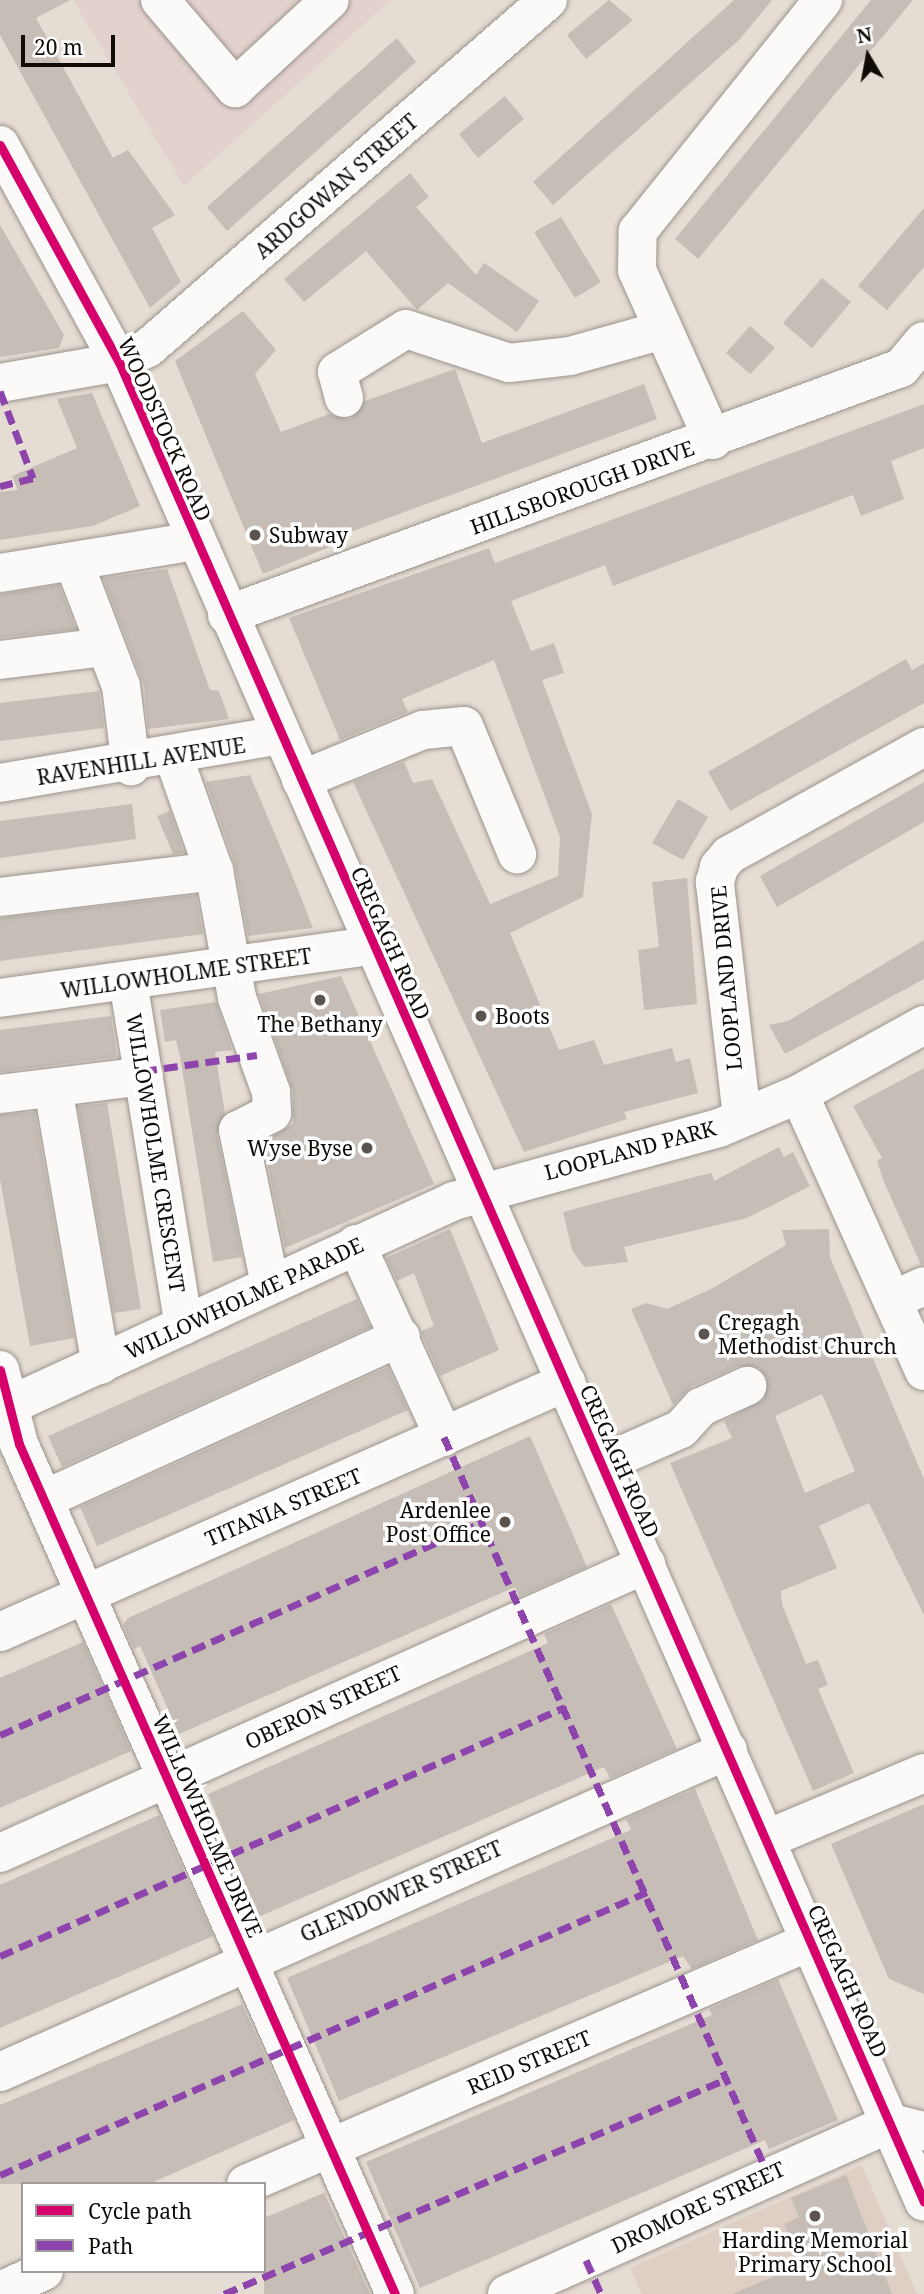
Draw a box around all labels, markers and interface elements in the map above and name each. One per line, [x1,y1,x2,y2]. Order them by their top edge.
scale bar [24,21,119,65]
north arrow [833,21,903,91]
text: N [855,21,874,49]
text: 20 m [34,33,83,61]
street label: ARDGOWAN STREET [249,108,423,264]
street label: WOODSTOCK ROAD [113,333,217,525]
street label: HILLSBOROUGH DRIVE [467,435,697,539]
place label: Subway [269,522,348,548]
marker: Subway [247,527,263,543]
street label: RAVENHILL AVENUE [35,732,247,790]
street label: CREGAGH ROAD [346,863,436,1023]
street label: LOOPLAND DRIVE [705,884,747,1072]
street label: WILLOWHOLME STREET [59,943,313,1003]
marker: The Bethany [312,992,328,1008]
place label: Boots [495,1003,550,1029]
marker: Boots [473,1008,489,1024]
street label: WILLOWHOLME CRESCENT [121,1011,191,1295]
place label: The Bethany [257,1011,383,1037]
street label: LOOPLAND PARK [542,1115,718,1185]
place label: Wyse Byse [247,1135,353,1161]
marker: Wyse Byse [359,1140,375,1156]
street label: WILLOWHOLME PARADE [121,1232,367,1364]
place label: Cregagh Methodist Church [718,1309,897,1359]
marker: Cregagh Methodist Church [696,1326,712,1342]
street label: CREGAGH ROAD [575,1381,665,1541]
street label: TITANIA STREET [201,1463,365,1551]
place label: Ardenlee Post Office [386,1497,491,1547]
marker: Ardenlee Post Office [497,1514,513,1530]
street label: OBERON STREET [241,1660,405,1754]
street label: WILLOWHOLME DRIVE [148,1711,268,1941]
street label: GLENDOWER STREET [296,1835,506,1947]
street label: CREGAGH ROAD [803,1901,893,2061]
street label: REID STREET [463,2025,595,2099]
street label: DROMORE STREET [607,2156,789,2258]
legend [21,2182,266,2273]
text: Cycle path [88,2197,192,2225]
marker: Harding Memorial Primary School [807,2208,823,2224]
place label: Harding Memorial Primary School [722,2227,908,2277]
text: Path [88,2232,133,2260]

